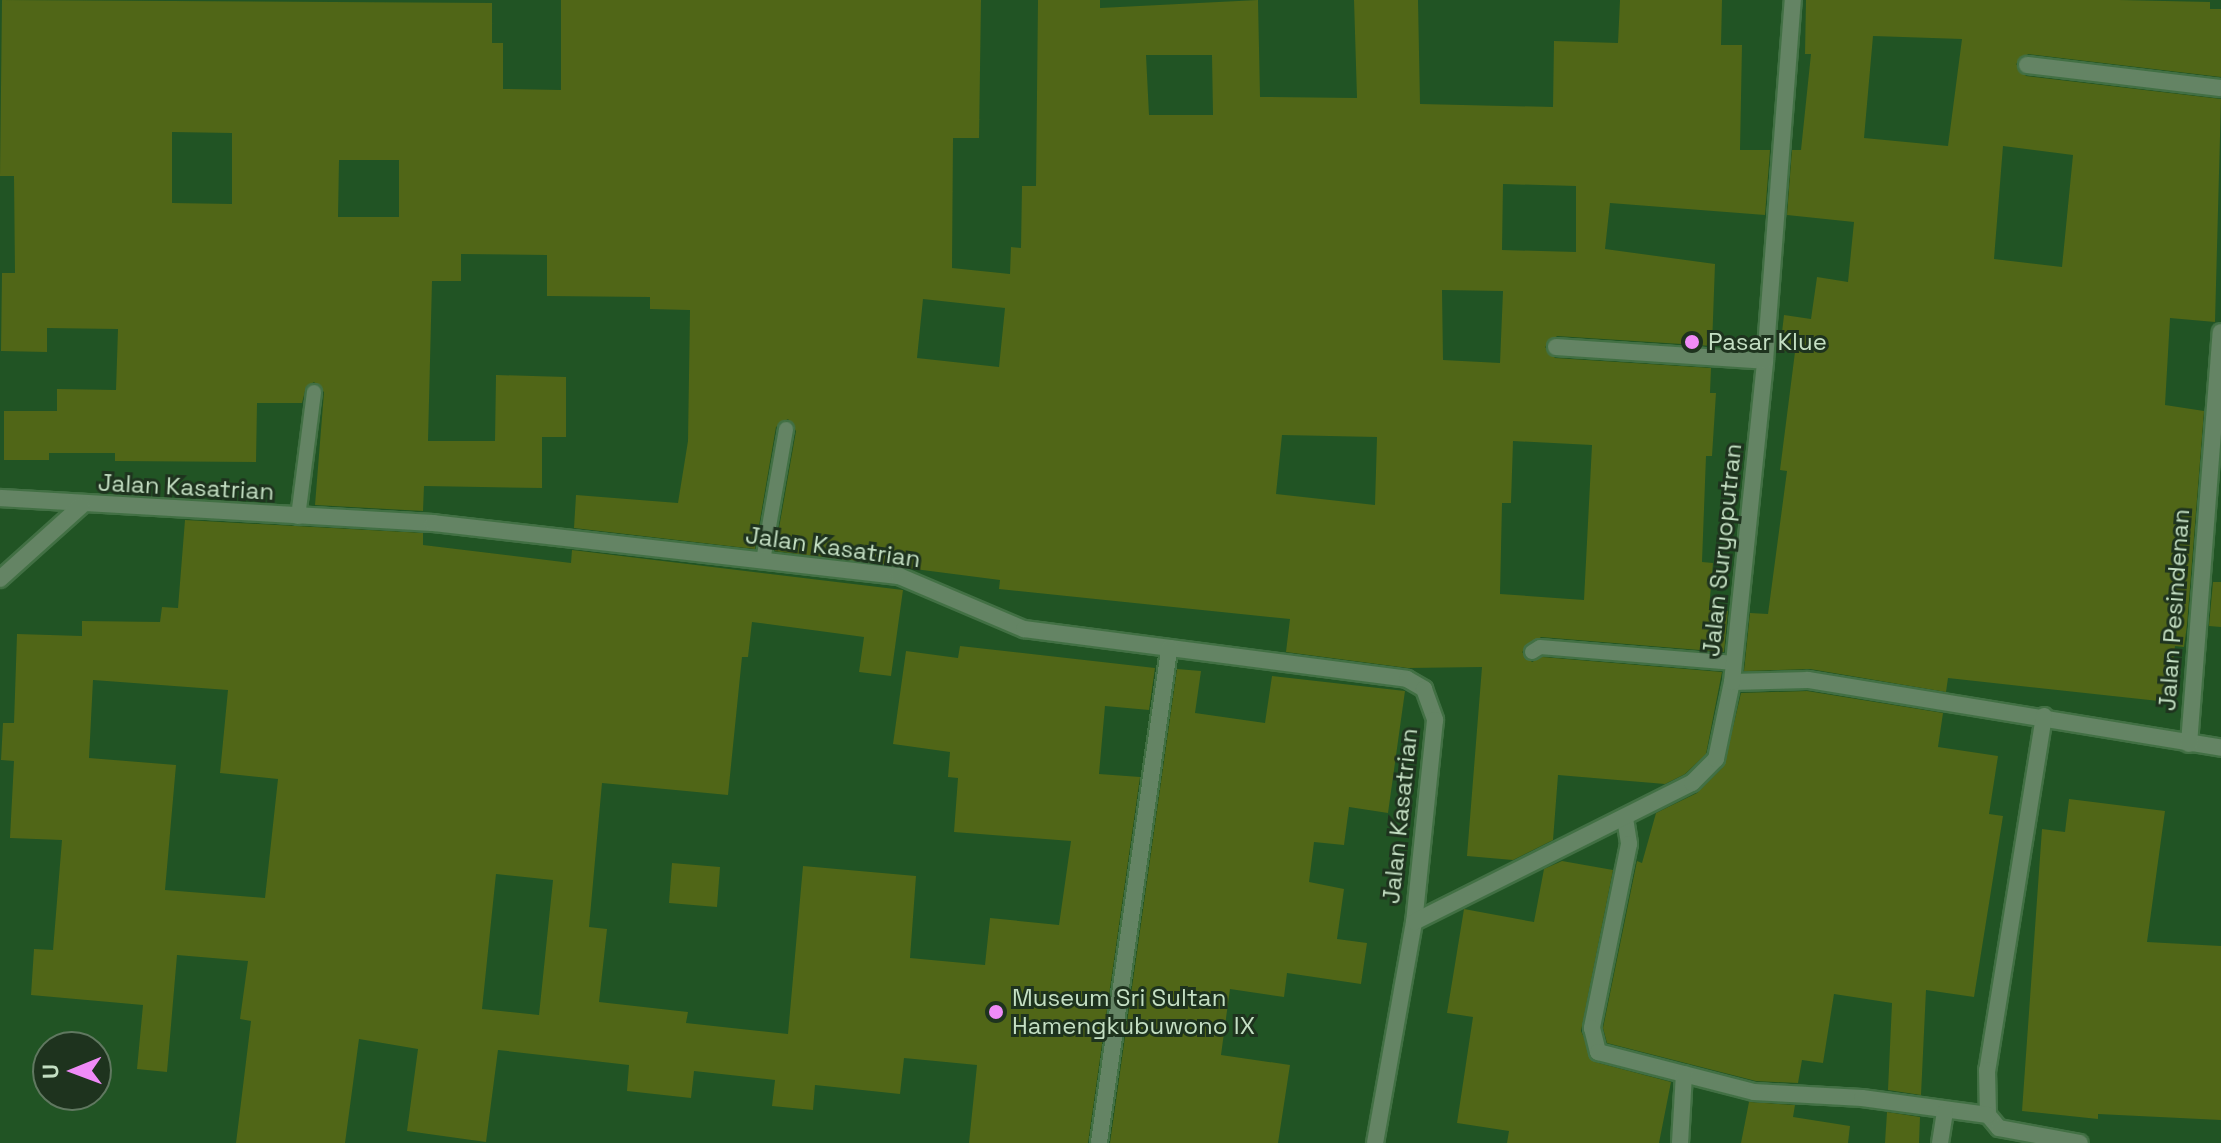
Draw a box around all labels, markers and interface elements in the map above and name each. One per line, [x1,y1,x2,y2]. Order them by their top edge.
place label: Pasar Klue [1708,328,1827,356]
marker: Pasar Klue [1683,333,1701,351]
street label: Jalan Suryoputran [1696,442,1748,658]
street label: Jalan Kasatrian [97,468,275,506]
street label: Jalan Pesindenan [2153,508,2195,712]
street label: Jalan Kasatrian [744,520,922,574]
street label: Jalan Kasatrian [1376,727,1424,905]
place label: Museum Sri Sultan Hamengkubuwono IX [1012,984,1255,1040]
marker: Museum Sri Sultan Hamengkubuwono IX [987,1003,1005,1021]
north arrow [32,1031,112,1111]
text: U [36,1064,64,1079]

